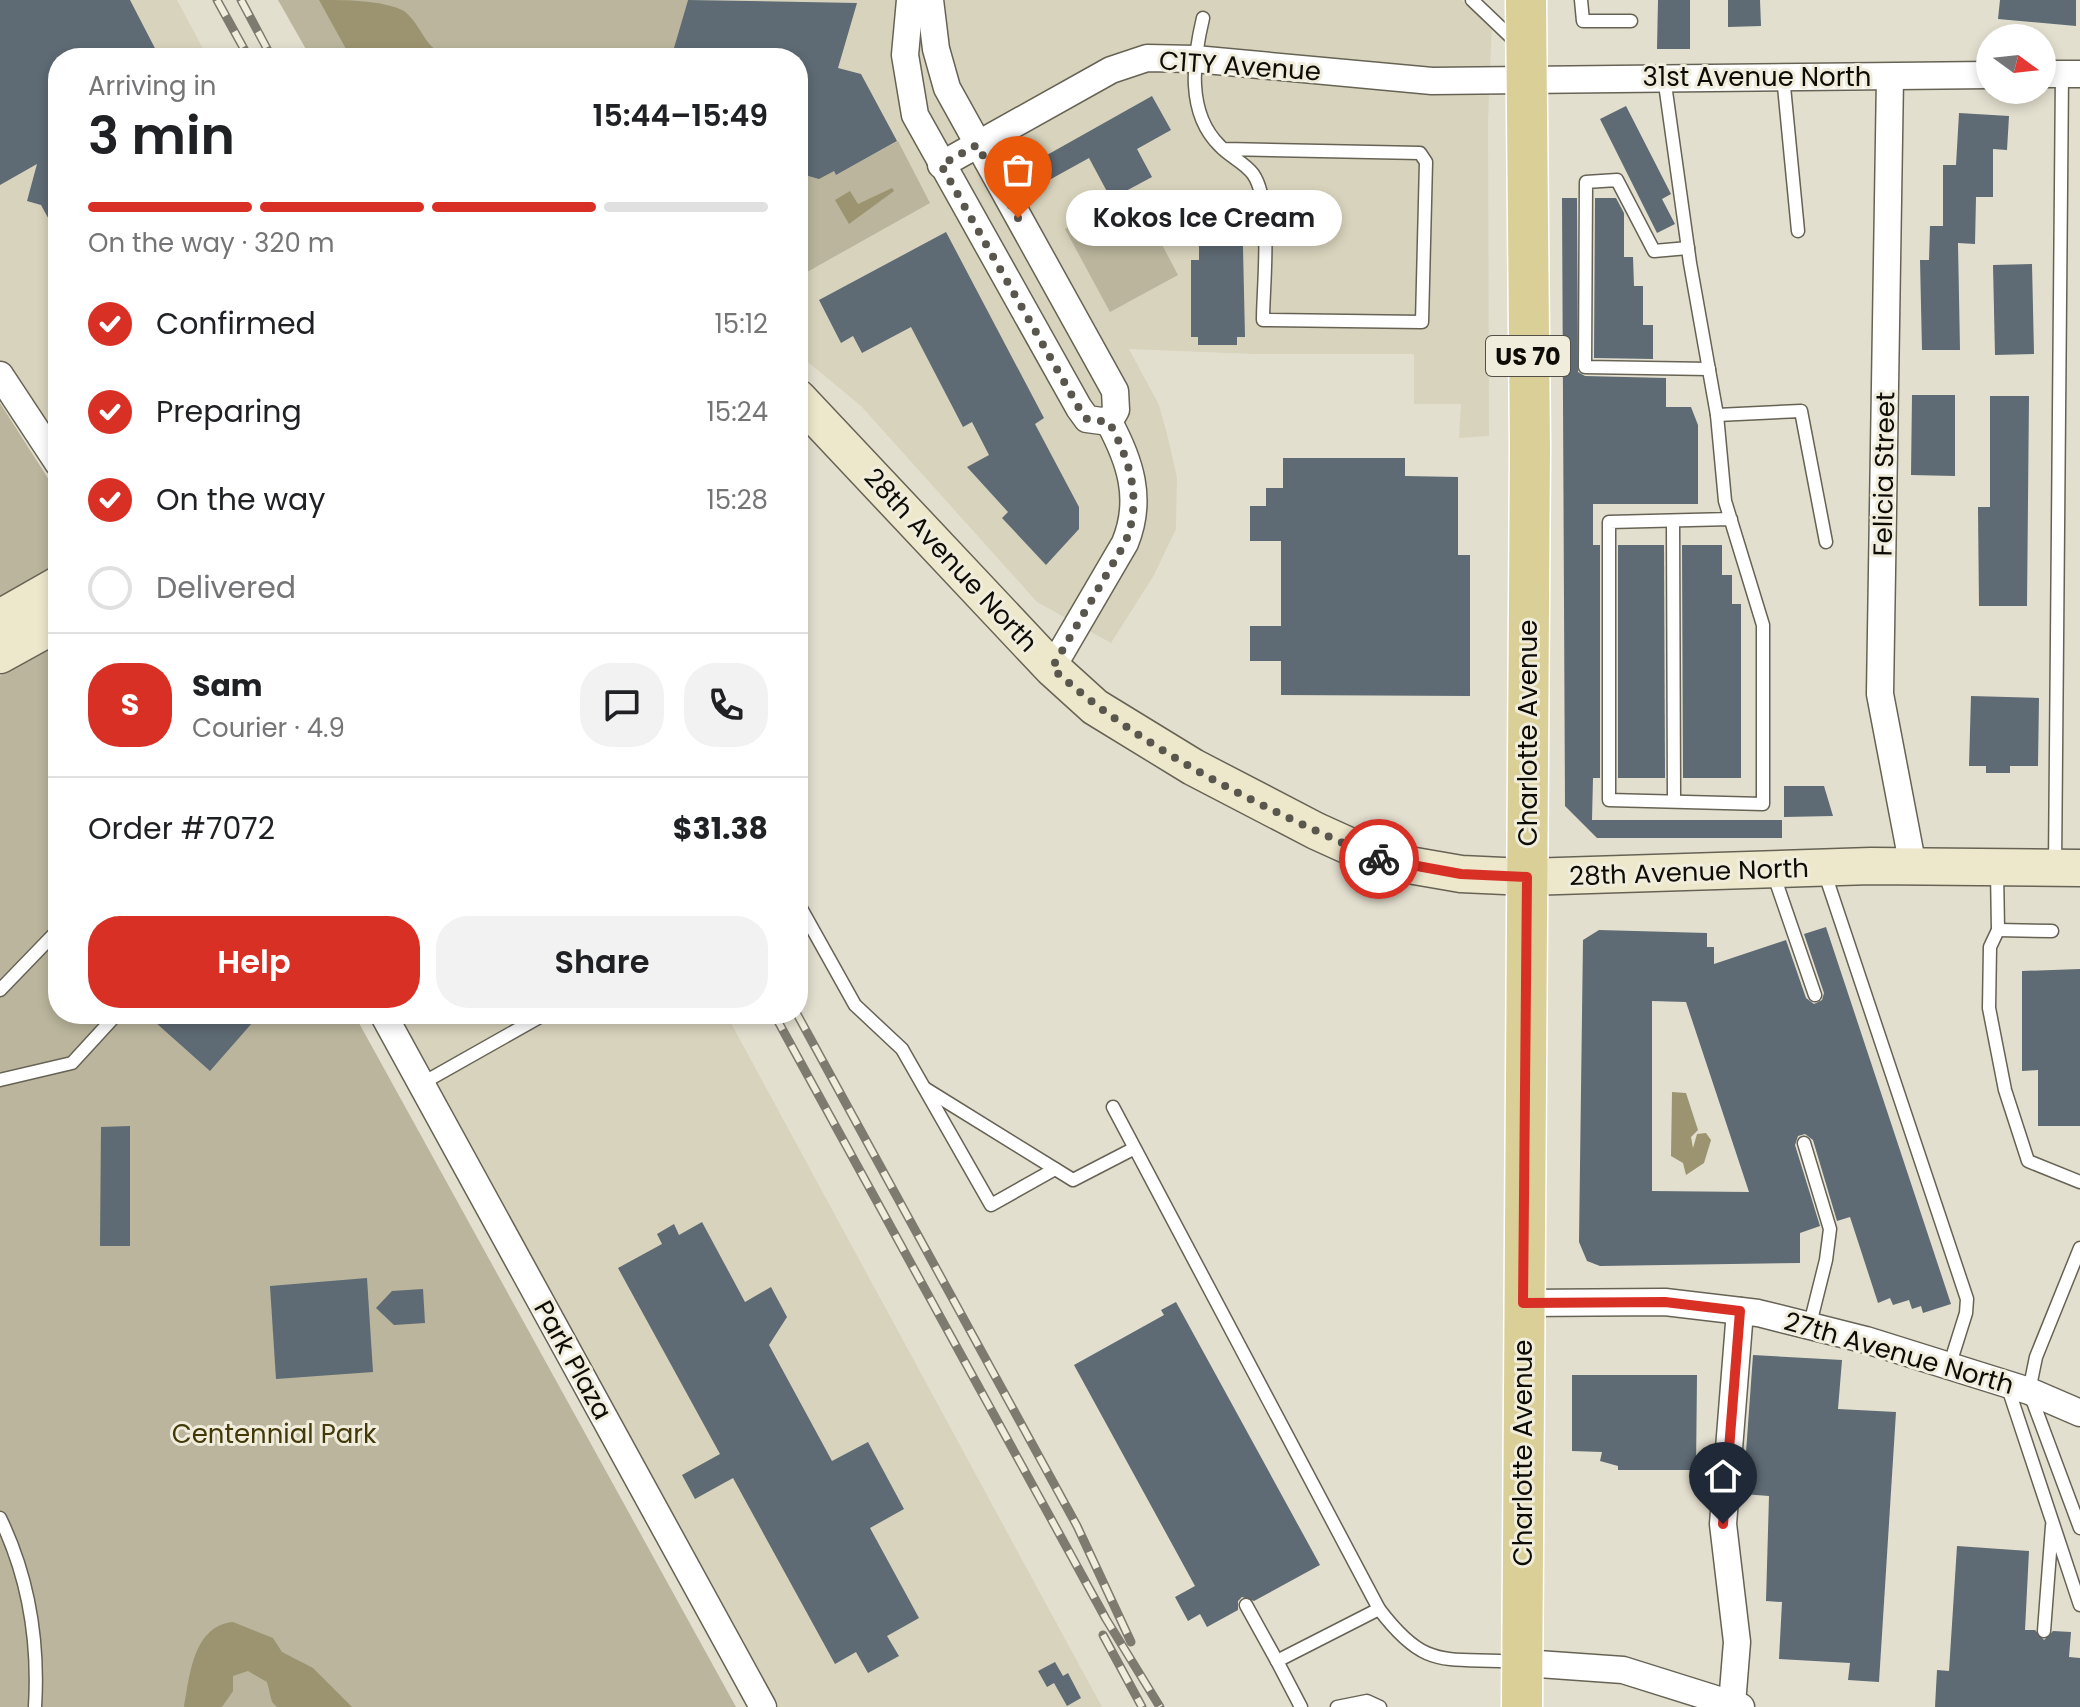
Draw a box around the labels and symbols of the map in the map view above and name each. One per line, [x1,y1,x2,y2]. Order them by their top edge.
north arrow [1976,24,2056,104]
street label: C1TY Avenue [1158,42,1322,90]
street label: 31st Avenue North [1643,59,1871,95]
pin [984,136,1052,218]
callout: Kokos Ice Cream [1066,190,1342,246]
road number: US 70 [1486,336,1570,376]
street label: Felicia Street [1865,391,1903,557]
street label: 28th Avenue North [856,460,1046,660]
street label: Charlotte Avenue [1510,620,1546,846]
courier [1339,819,1419,899]
street label: 28th Avenue North [1569,850,1809,894]
street label: Park Plaza [525,1294,621,1426]
street label: 27th Avenue North [1780,1303,2018,1403]
street label: Charlotte Avenue [1505,1340,1541,1566]
park label: Centennial Park [172,1416,377,1452]
pin [1689,1442,1757,1524]

